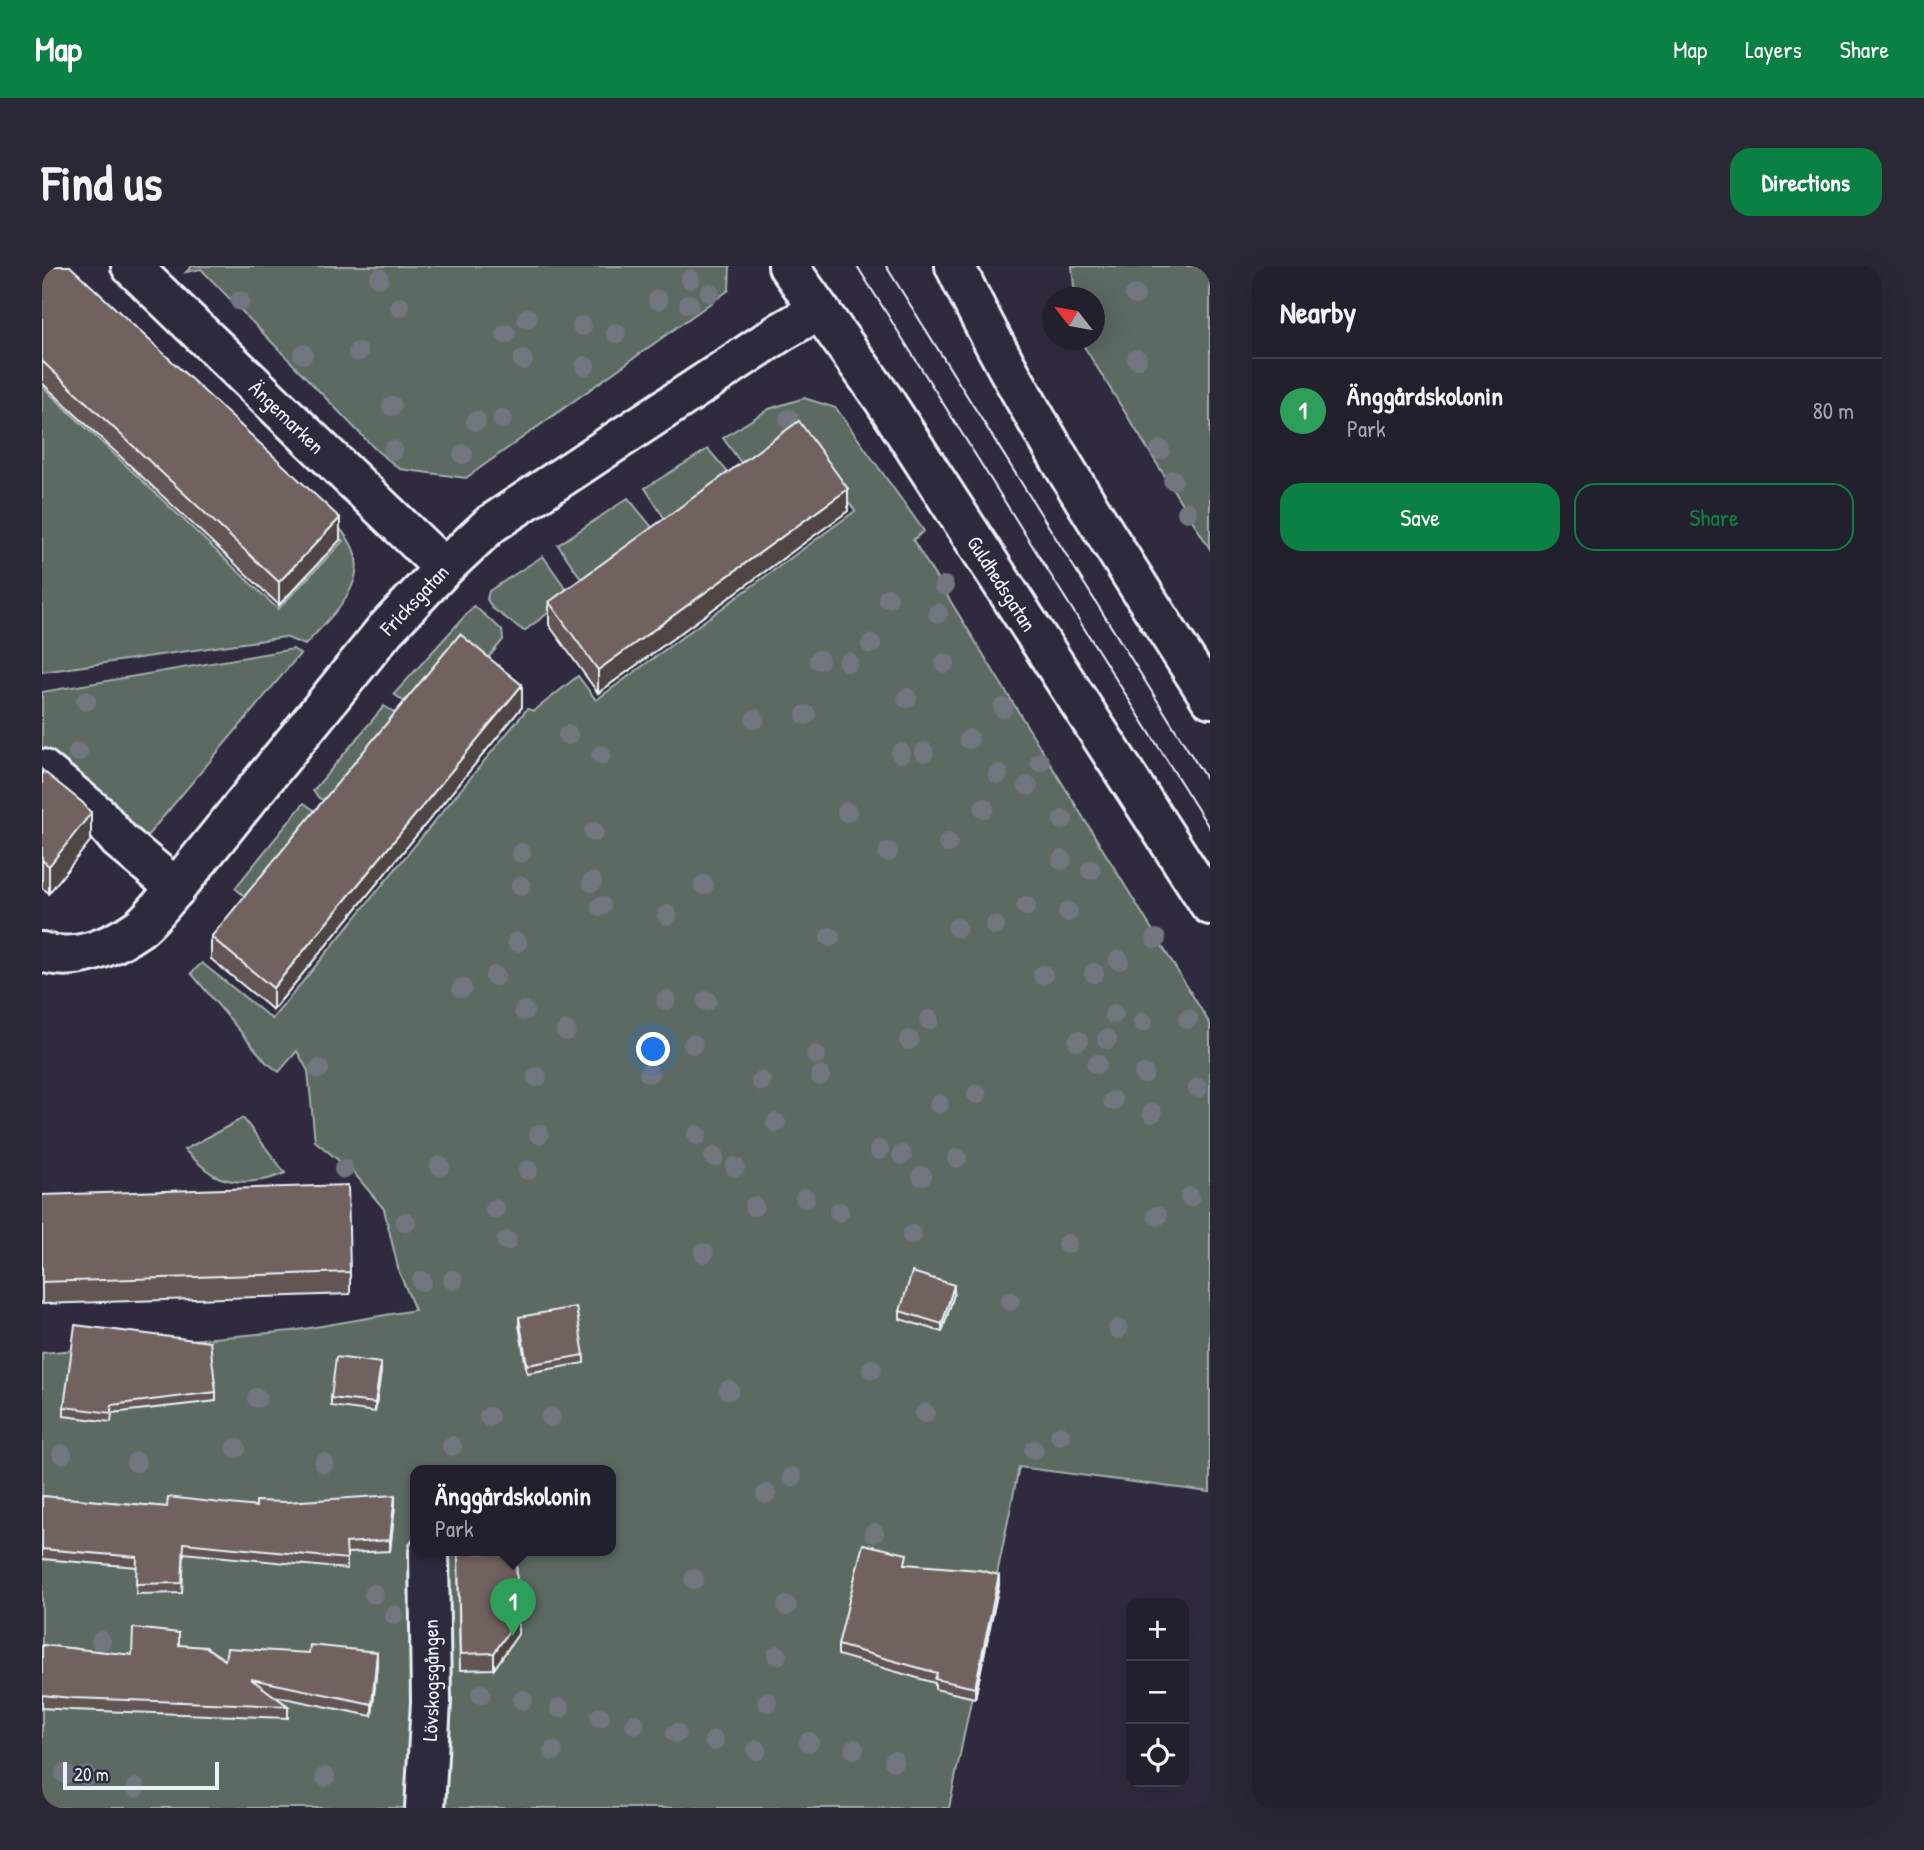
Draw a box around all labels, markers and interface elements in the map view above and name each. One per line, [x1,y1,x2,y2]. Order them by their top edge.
text: Map [35,27,82,71]
text: Map [1673,33,1707,65]
text: Layers [1745,33,1802,65]
text: Share [1840,33,1889,65]
button: Directions [1730,148,1882,216]
text: Find us [42,149,162,215]
north arrow [1042,287,1105,350]
text: Nearby [1280,292,1356,332]
street label: Ängemarken [243,373,331,460]
text: Änggårdskolonin [1347,378,1503,413]
text: 1 [1299,395,1307,426]
text: 80 m [1813,395,1854,426]
text: Park [1347,413,1385,444]
button: Save [1280,483,1560,551]
button: Share [1574,483,1854,551]
street label: Guldhedsgatan [961,530,1044,637]
street label: Fricksgatan [372,558,455,642]
your location [636,1032,670,1066]
popup [410,1465,616,1556]
text: Änggårdskolonin [435,1478,591,1513]
text: Park [435,1513,474,1544]
pin: 1 [490,1578,536,1636]
map controls [1126,1598,1189,1787]
button: + [1126,1598,1189,1661]
street label: Lövskogsgången [414,1619,446,1742]
button: − [1126,1661,1189,1724]
button: locate [1126,1724,1189,1787]
scale bar [63,1759,219,1791]
text: 20 m [74,1761,109,1787]

